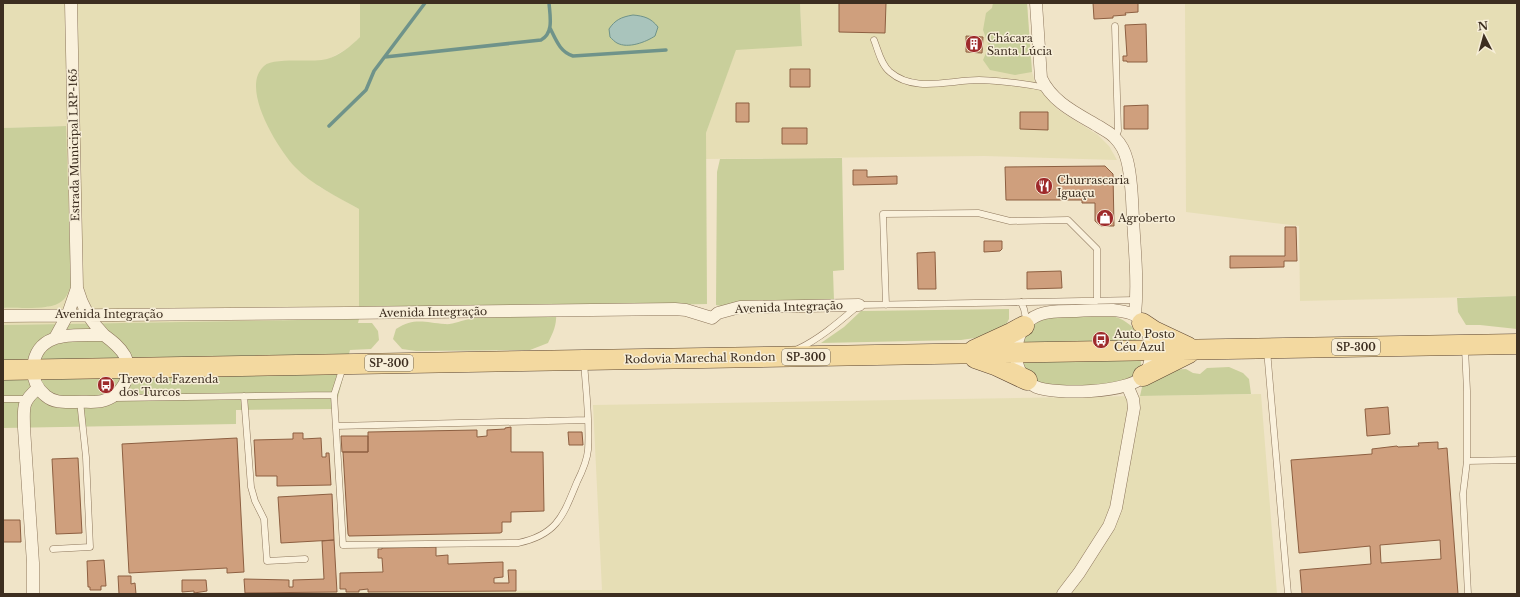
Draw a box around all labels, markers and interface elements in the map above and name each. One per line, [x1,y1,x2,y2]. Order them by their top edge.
north arrow [1464,16,1504,56]
text: N [1477,18,1489,34]
place label: Chácara Santa Lúcia [987,31,1053,58]
building icon: Chácara Santa Lúcia [964,34,984,54]
street label: Estrada Municipal LRP-165 [66,68,82,222]
place label: Churrascaria Iguaçu [1057,173,1130,200]
restaurant icon: Churrascaria Iguaçu [1034,176,1054,196]
shop icon: Agroberto [1095,208,1115,228]
place label: Agroberto [1117,211,1176,225]
street label: Avenida Integração [734,298,843,316]
street label: Avenida Integração [378,304,487,320]
street label: Avenida Integração [54,307,163,321]
place label: Auto Posto Céu Azul [1113,327,1175,354]
bus stop icon: Auto Posto Céu Azul [1091,330,1111,350]
road number: SP-300 [1332,339,1380,355]
road number: SP-300 [782,349,830,365]
street label: Rodovia Marechal Rondon [624,350,776,366]
road number: SP-300 [365,355,413,371]
place label: Trevo da Fazenda dos Turcos [119,372,219,399]
bus stop icon: Trevo da Fazenda dos Turcos [96,375,116,395]

